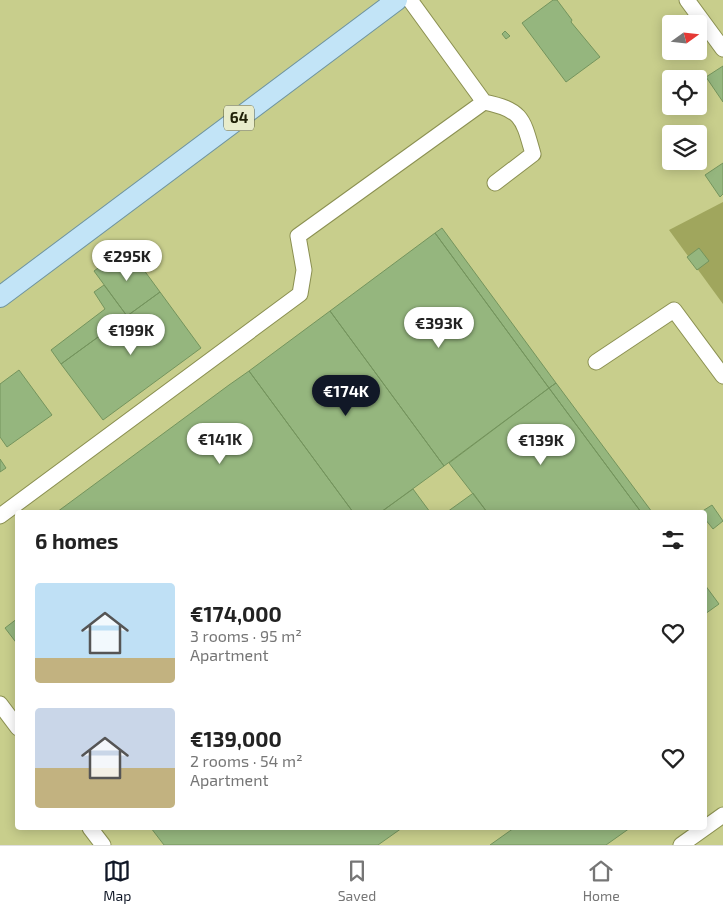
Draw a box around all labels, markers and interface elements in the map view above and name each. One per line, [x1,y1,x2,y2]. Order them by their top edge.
north arrow [662,15,708,60]
map controls [662,15,707,170]
button: locate [662,70,707,115]
road number: 64 [224,106,254,130]
button: layers [662,125,707,170]
pin: €295K [92,240,162,282]
text: €295K [103,246,151,265]
pin: €393K [404,306,474,349]
text: €393K [415,313,463,332]
pin: €199K [96,314,166,356]
text: €199K [108,320,154,339]
pin: €174K [311,374,381,417]
text: €174K [323,381,369,400]
pin: €141K [185,422,255,465]
pin: €139K [506,424,576,466]
text: €141K [198,429,242,448]
text: €139K [518,430,564,449]
icon: filters [659,526,687,554]
text: 6 homes [35,528,118,553]
text: €174,000 [190,601,282,626]
icon: home [75,603,135,663]
icon: heart [659,619,687,647]
text: 3 rooms · 95 m² [190,626,302,645]
text: Apartment [190,645,269,664]
text: €139,000 [190,726,282,751]
icon: home [75,728,135,788]
icon: heart [659,744,687,772]
text: 2 rooms · 54 m² [190,751,303,770]
text: Apartment [190,770,269,789]
tab: Map [103,857,131,904]
tab: Saved [338,857,376,904]
tab: Home [583,857,620,904]

